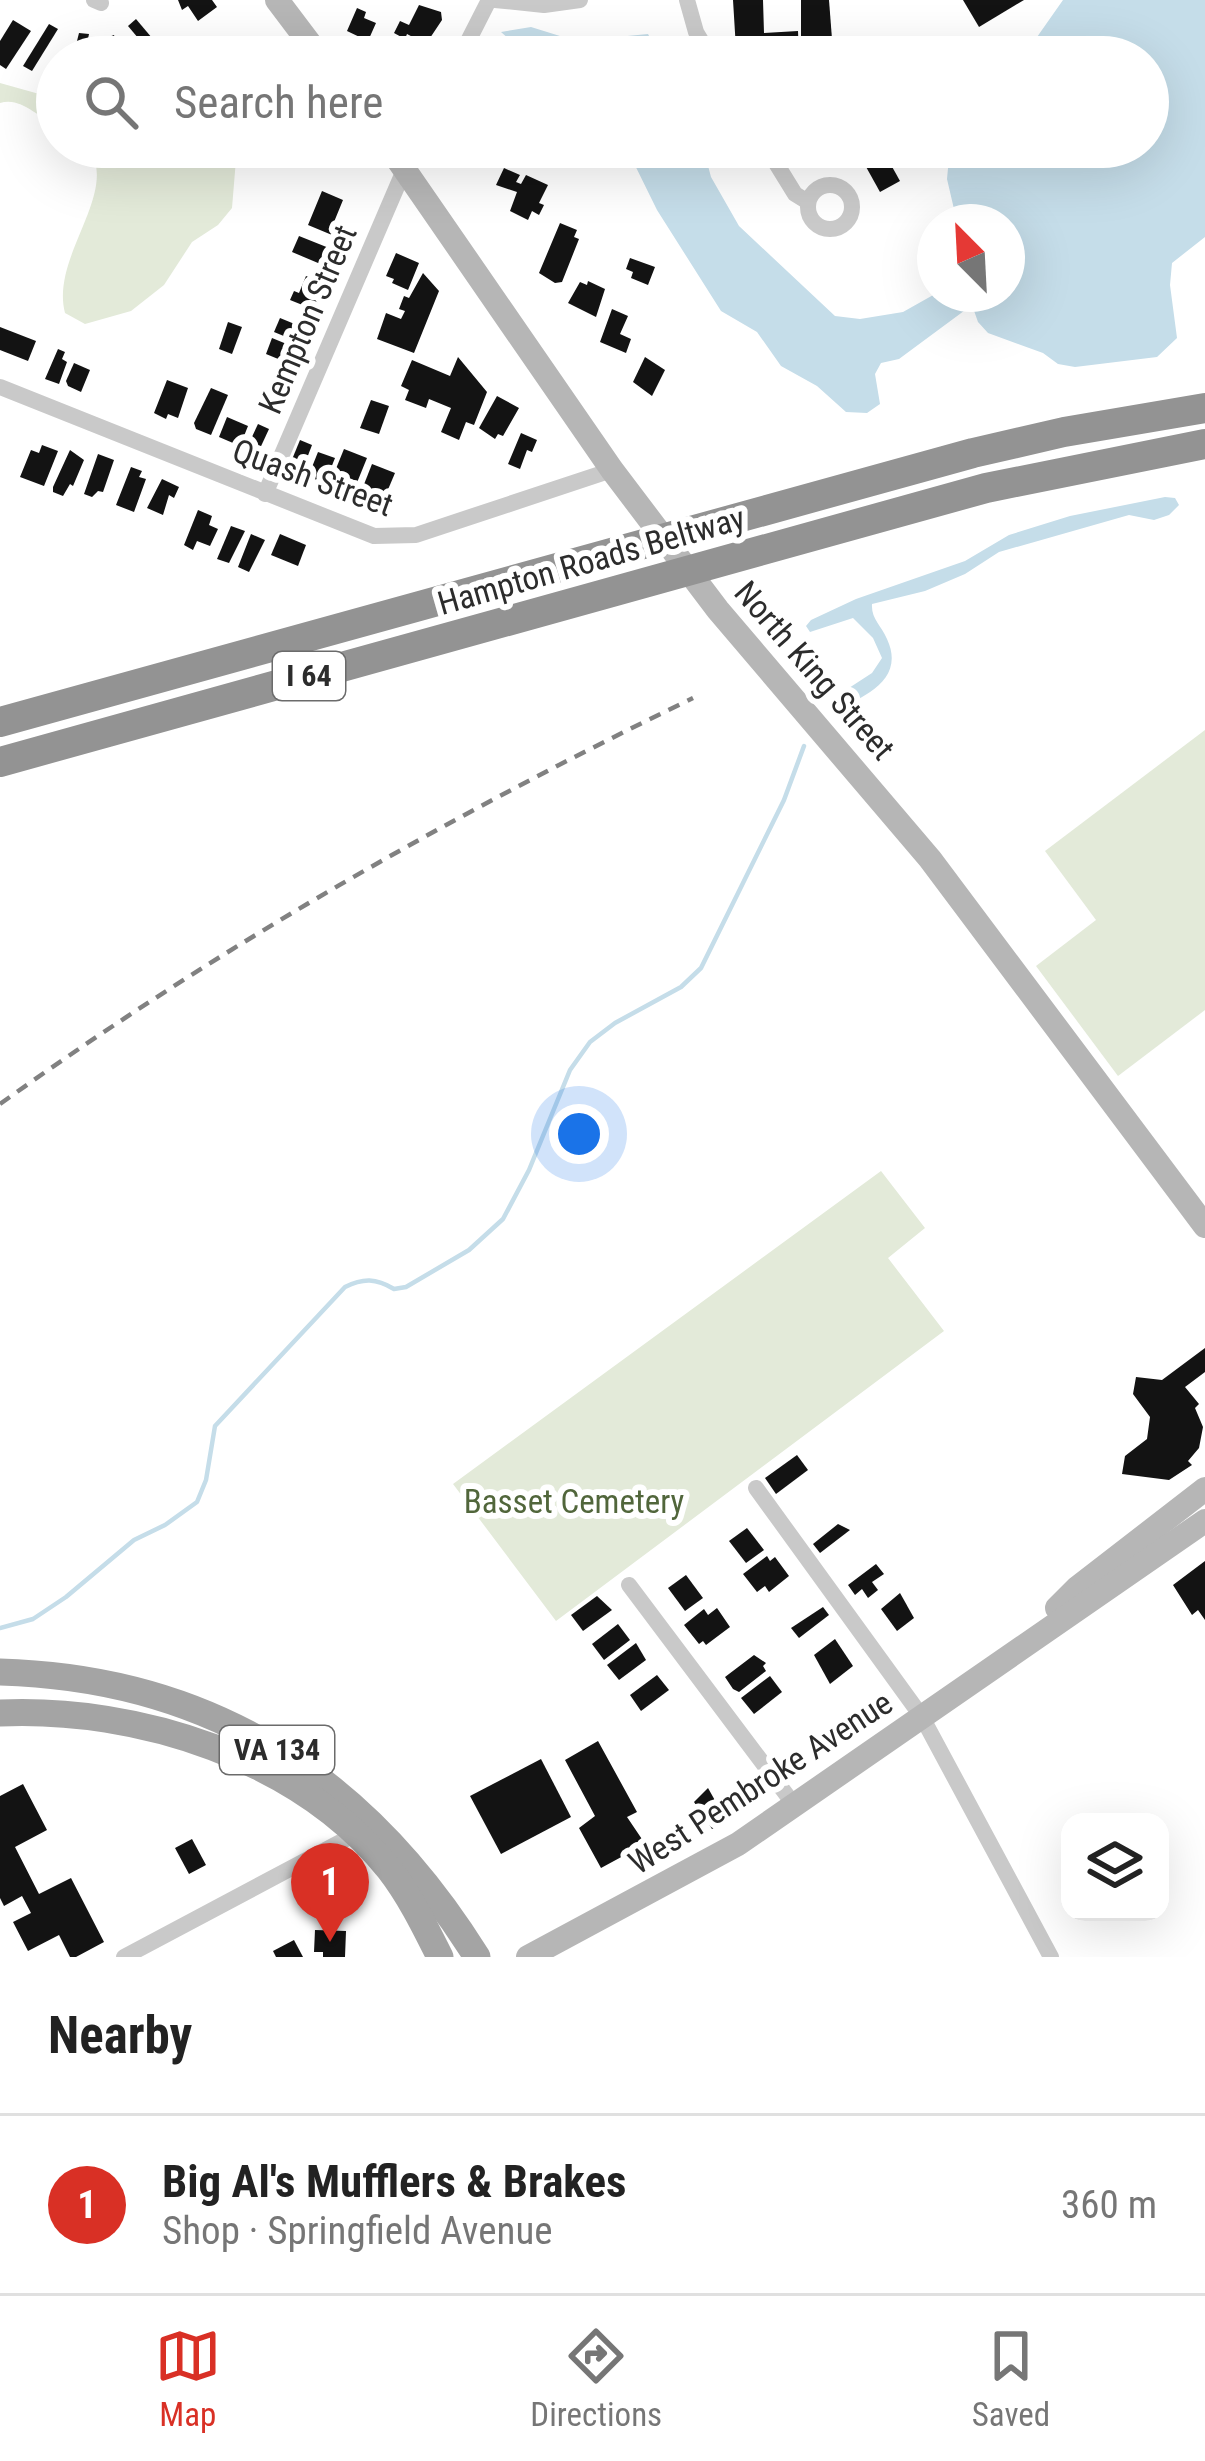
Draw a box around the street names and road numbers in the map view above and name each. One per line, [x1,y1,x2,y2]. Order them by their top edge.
street label: Kempton Street [250,219,365,419]
street label: Quash Street [227,431,398,524]
street label: Hampton Roads Beltway [433,498,749,623]
street label: North King Street [726,573,903,768]
road number: I 64 [273,652,345,700]
street label: West Pembroke Avenue [621,1683,899,1882]
road number: VA 134 [220,1726,334,1774]

